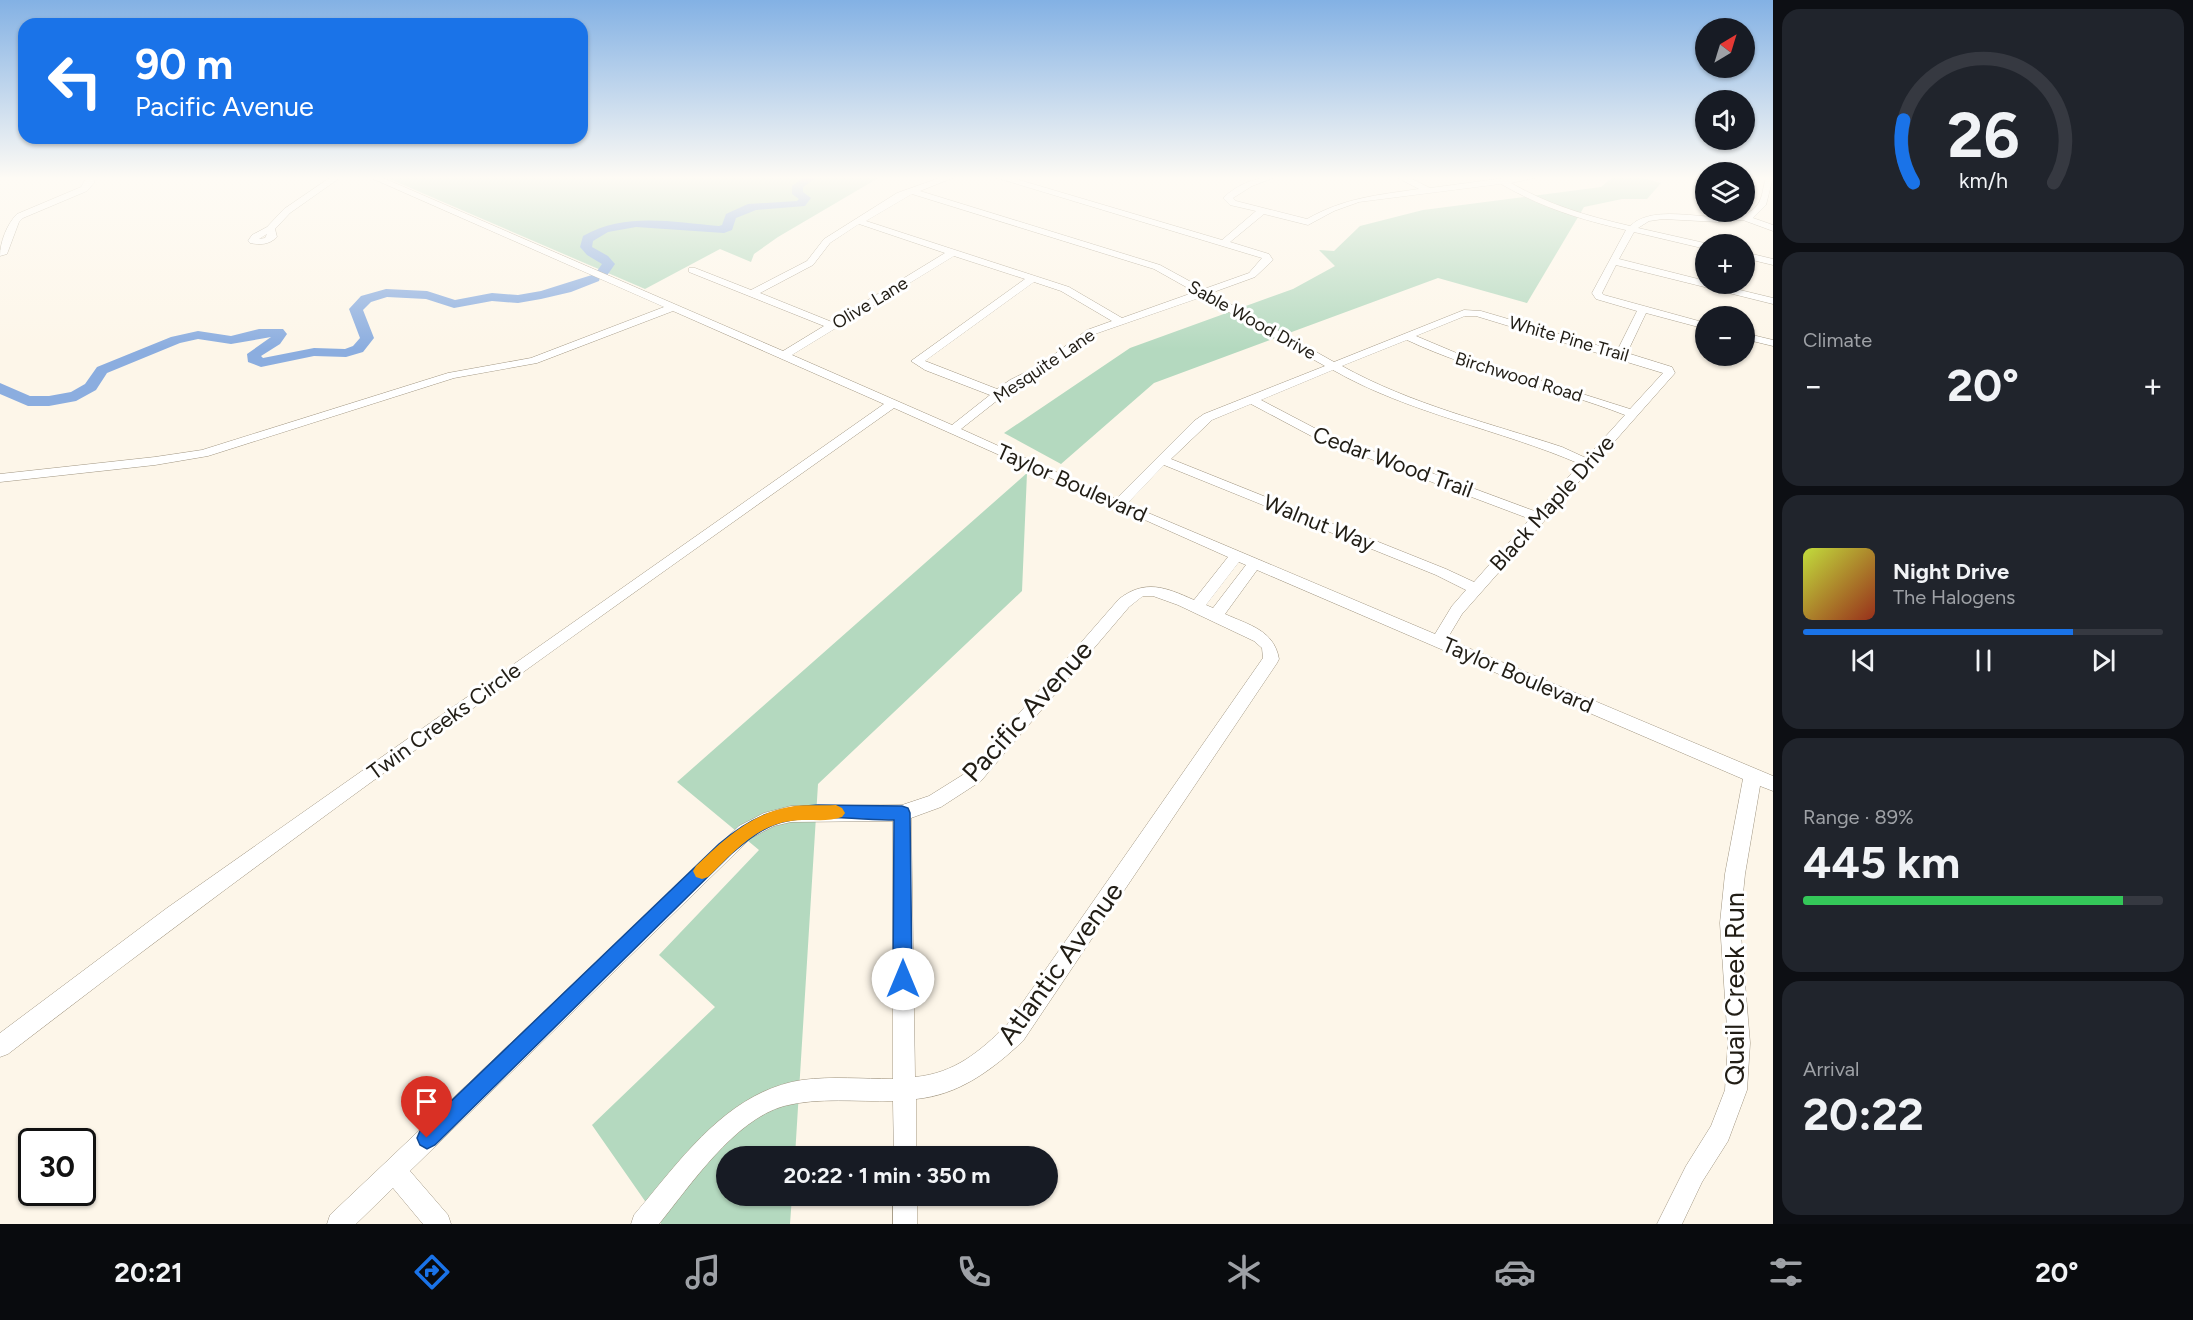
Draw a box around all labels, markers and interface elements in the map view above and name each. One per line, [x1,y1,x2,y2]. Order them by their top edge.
north arrow [1695,18,1755,78]
map controls [1695,18,1755,366]
text: 90 m [135,39,233,90]
icon: left [36,42,114,120]
text: Pacific Avenue [135,90,314,123]
button: sound [1695,90,1755,150]
text: 26 [1947,98,2019,173]
button: layers [1695,162,1755,222]
text: km/h [1959,168,2007,193]
button: + [1695,234,1755,294]
street label: Olive Lane [828,272,912,334]
street label: Sable Wood Drive [1184,276,1320,364]
button: − [1695,306,1755,366]
street label: White Pine Trail [1506,311,1632,367]
street label: Mesquite Lane [989,324,1099,408]
text: Climate [1803,328,1872,352]
street label: Birchwood Road [1453,347,1585,407]
text: 20° [1947,358,2019,412]
text: − [1803,366,1824,405]
text: + [2142,366,2163,405]
street label: Cedar Wood Trail [1309,420,1477,504]
street label: Black Maple Drive [1484,429,1620,577]
street label: Taylor Boulevard [993,438,1151,528]
street label: Walnut Way [1259,488,1379,558]
text: Night Drive [1893,558,2009,585]
text: The Halogens [1893,585,2015,609]
street label: Taylor Boulevard [1438,631,1598,719]
street label: Pacific Avenue [955,634,1099,788]
icon: previous [1847,644,1880,677]
icon: pause [1967,644,2000,677]
icon: next [2087,644,2120,677]
street label: Twin Creeks Circle [362,656,526,786]
text: Range · 89% [1803,805,1914,829]
text: 445 km [1803,835,1960,889]
street label: Atlantic Avenue [990,876,1130,1050]
street label: Quail Creek Run [1718,892,1751,1086]
position arrow [871,947,935,1011]
text: Arrival [1803,1057,1859,1081]
pin [401,1076,452,1138]
icon: arrive [410,1085,443,1118]
text: 20:22 [1803,1087,1924,1141]
speed limit sign: 30 [18,1128,96,1206]
text: 20:22 · 1 min · 350 m [783,1162,991,1189]
icon: directions [411,1251,453,1293]
icon: music [682,1251,724,1293]
icon: phone [953,1251,995,1293]
icon: climate [1223,1251,1265,1293]
icon: car [1494,1251,1536,1293]
icon: filters [1765,1251,1807,1293]
text: 20:21 [114,1256,183,1289]
text: 20° [2035,1256,2079,1289]

